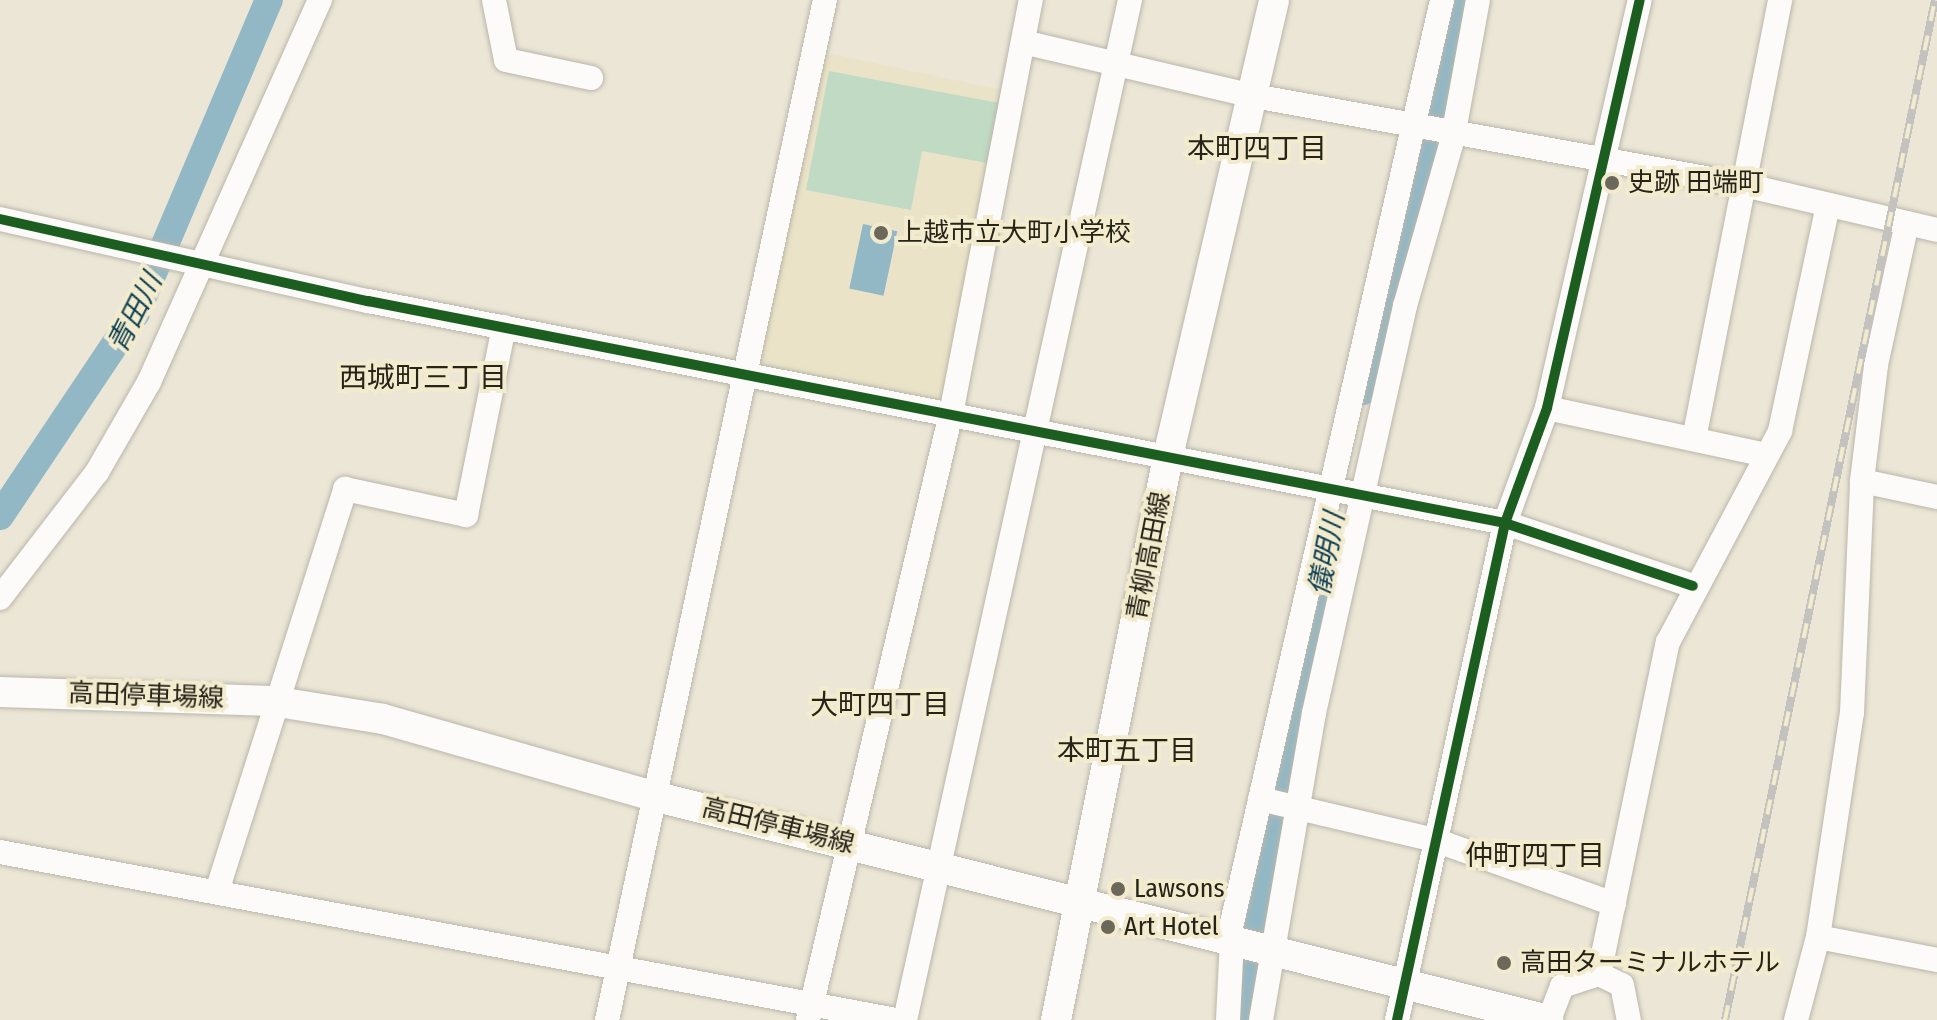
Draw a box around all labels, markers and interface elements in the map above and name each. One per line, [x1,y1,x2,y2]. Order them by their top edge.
district label: 本町四丁目 [1187,132,1327,166]
place label: 史跡 田端町 [1628,167,1764,199]
marker: 史跡 田端町 [1603,174,1621,192]
place label: 上越市立大町小学校 [897,217,1131,249]
marker: 上越市立大町小学校 [872,224,890,242]
water label: 青田川 [101,268,169,358]
district label: 西城町三丁目 [339,361,507,395]
street label: 青柳高田線 [1121,489,1177,623]
water label: 儀明川 [1302,510,1352,598]
street label: 高田停車場線 [68,678,224,714]
district label: 大町四丁目 [810,688,950,722]
district label: 本町五丁目 [1057,734,1197,768]
street label: 高田停車場線 [699,792,857,860]
district label: 仲町四丁目 [1465,839,1605,873]
place label: Lawsons [1134,873,1225,905]
marker: Lawsons [1109,880,1127,898]
place label: Art Hotel [1124,911,1219,943]
marker: Art Hotel [1099,918,1117,936]
place label: 高田ターミナルホテル [1520,947,1780,979]
marker: 高田ターミナルホテル [1495,954,1513,972]

